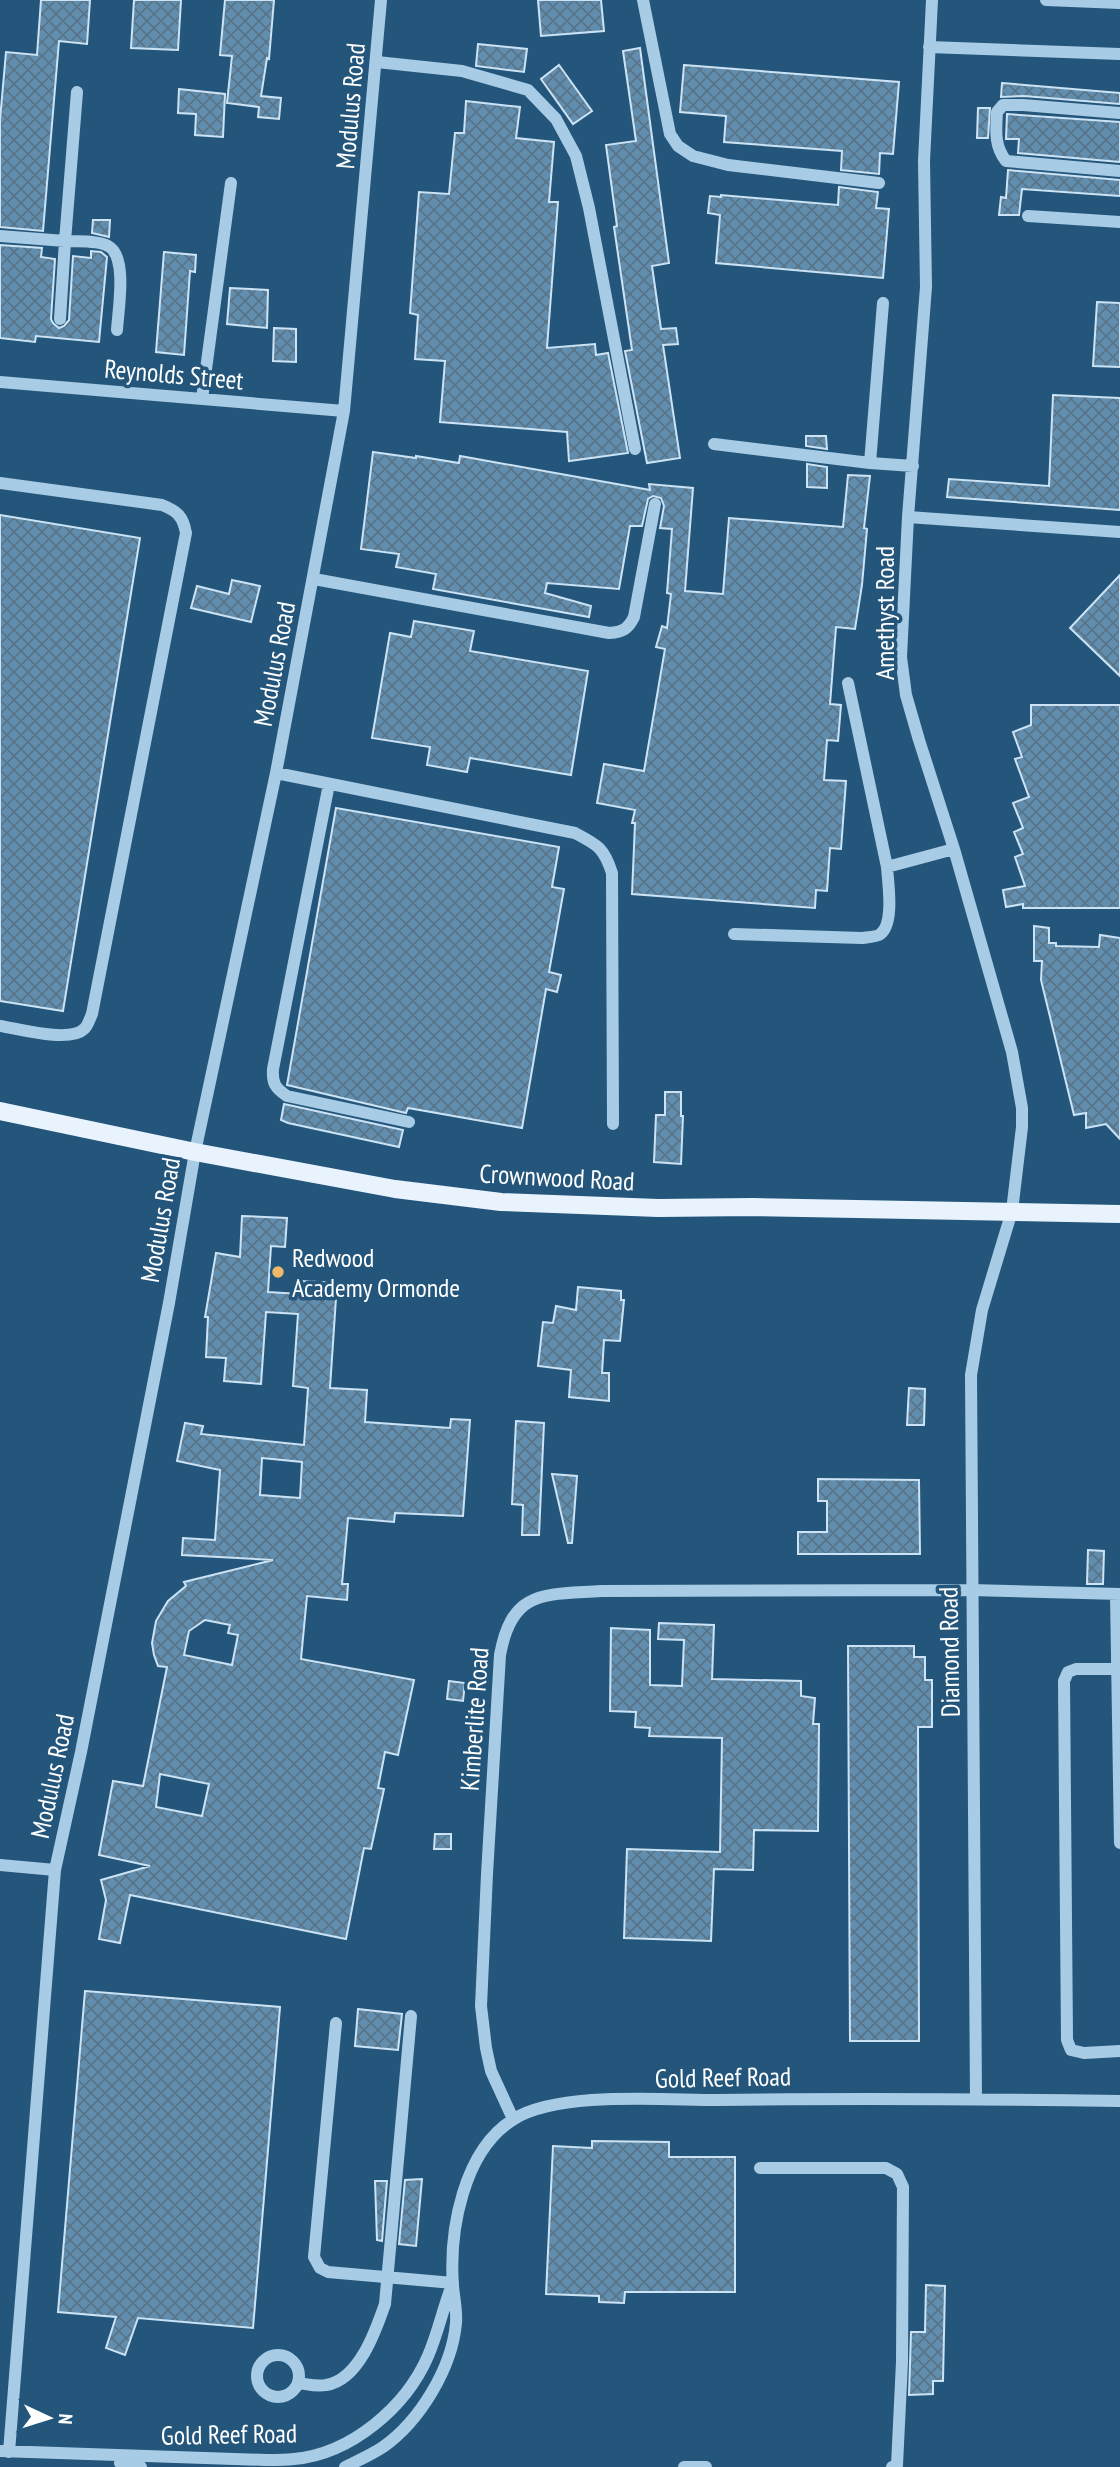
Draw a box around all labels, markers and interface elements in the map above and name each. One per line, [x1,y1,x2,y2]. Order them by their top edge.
street label: Modulus Road [328,42,372,170]
street label: Reynolds Street [103,351,245,397]
street label: Amethyst Road [868,546,901,680]
street label: Modulus Road [246,599,302,729]
street label: Modulus Road [133,1155,187,1285]
street label: Crownwood Road [479,1156,635,1198]
place label: Redwood Academy Ormonde [292,1241,460,1304]
marker: Redwood Academy Ormonde [270,1264,286,1280]
street label: Diamond Road [931,1587,967,1717]
street label: Kimberlite Road [453,1646,495,1792]
street label: Modulus Road [23,1711,81,1841]
street label: Gold Reef Road [655,2059,791,2095]
north arrow [14,2383,84,2453]
text: N [54,2413,78,2425]
street label: Gold Reef Road [161,2416,297,2452]

